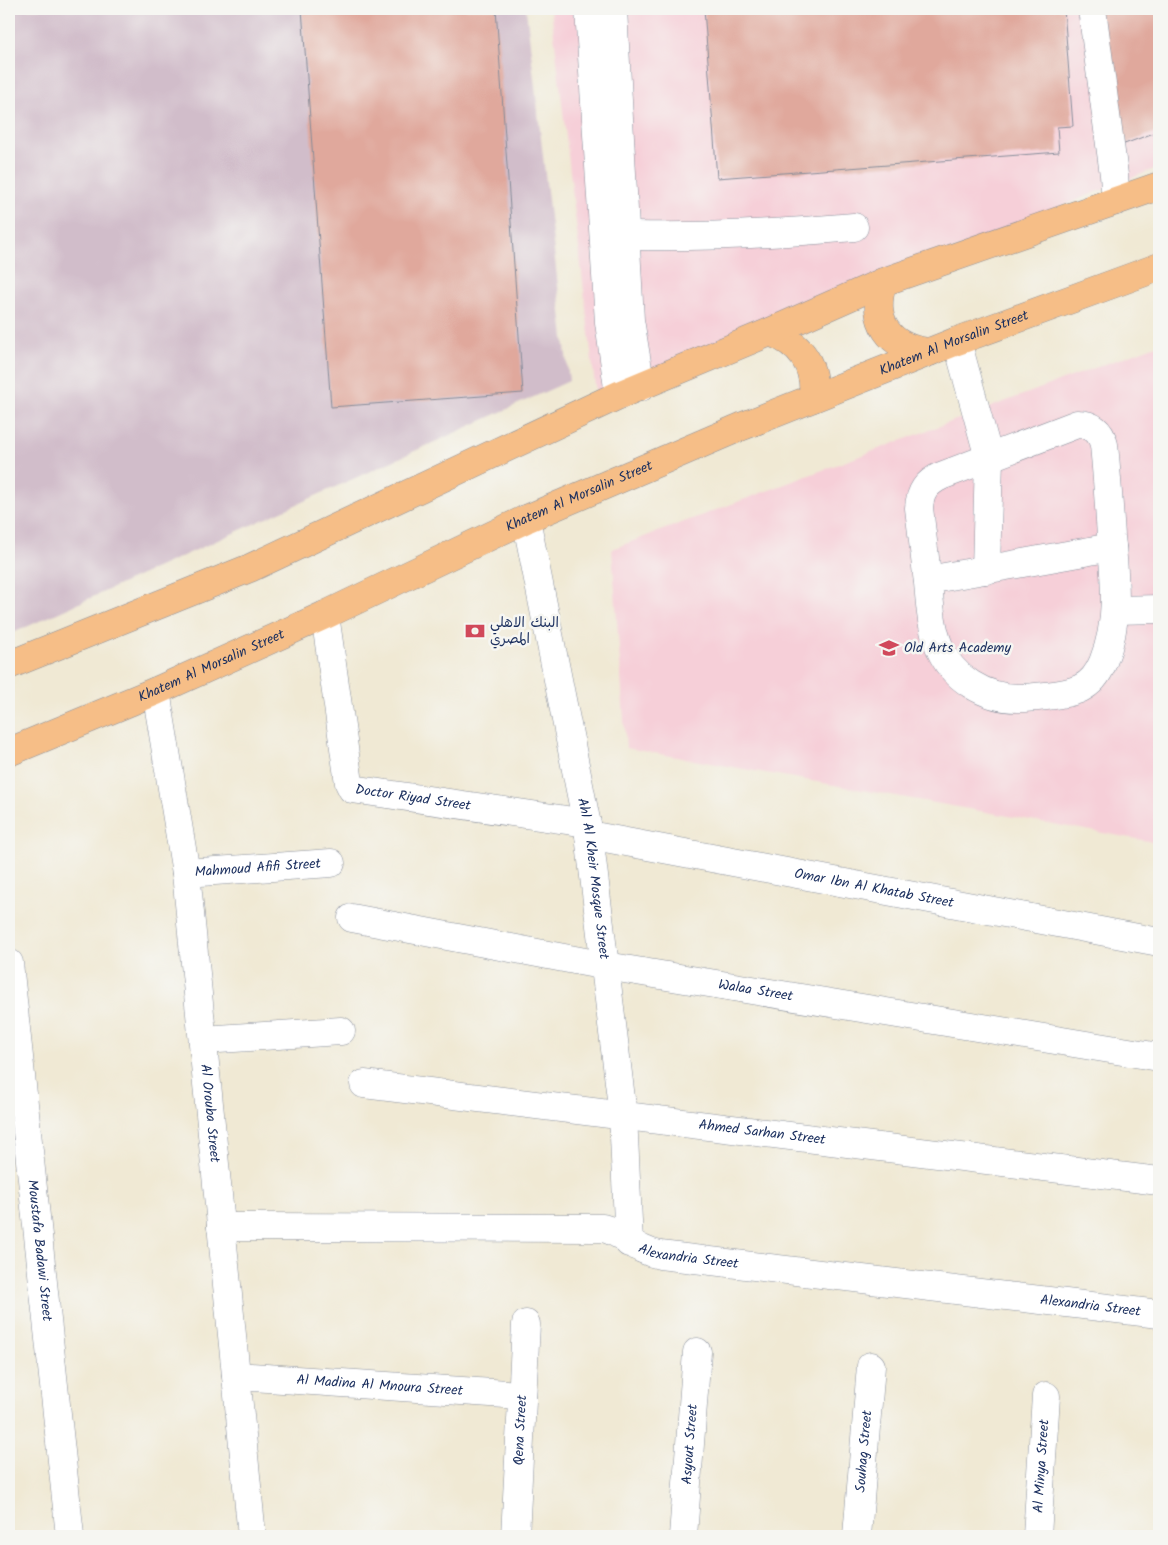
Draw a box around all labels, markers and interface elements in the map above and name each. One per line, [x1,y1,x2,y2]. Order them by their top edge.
street label: Khatem Al Morsalin Street [876,304,1032,382]
street label: Khatem Al Morsalin Street [502,455,657,538]
place label: البنك الاهلي المصري [490,612,559,650]
bank icon: البنك الاهلي المصري [464,620,486,642]
street label: Khatem Al Morsalin Street [135,623,289,708]
school or university icon: Old Arts Academy [878,637,900,659]
place label: Old Arts Academy [904,637,1011,659]
street label: Doctor Riyad Street [354,779,473,817]
street label: Ahl Al Kheir Mosque Street [571,796,615,961]
street label: Mahmoud Afifi Street [194,853,322,883]
street label: Omar Ibn Al Khatab Street [792,863,956,914]
street label: Walaa Street [717,974,795,1008]
street label: Al Orouba Street [194,1063,226,1164]
street label: Ahmed Sarhan Street [697,1114,827,1151]
street label: Moustafa Badawi Street [21,1178,58,1323]
street label: Alexandria Street [634,1238,740,1275]
street label: Alexandria Street [1039,1289,1143,1323]
street label: Al Madina Al Mnoura Street [296,1369,464,1402]
street label: Qena Street [508,1394,533,1466]
street label: Asyout Street [676,1403,704,1485]
street label: Souhag Street [850,1409,878,1493]
street label: Al Minya Street [1028,1418,1056,1514]

